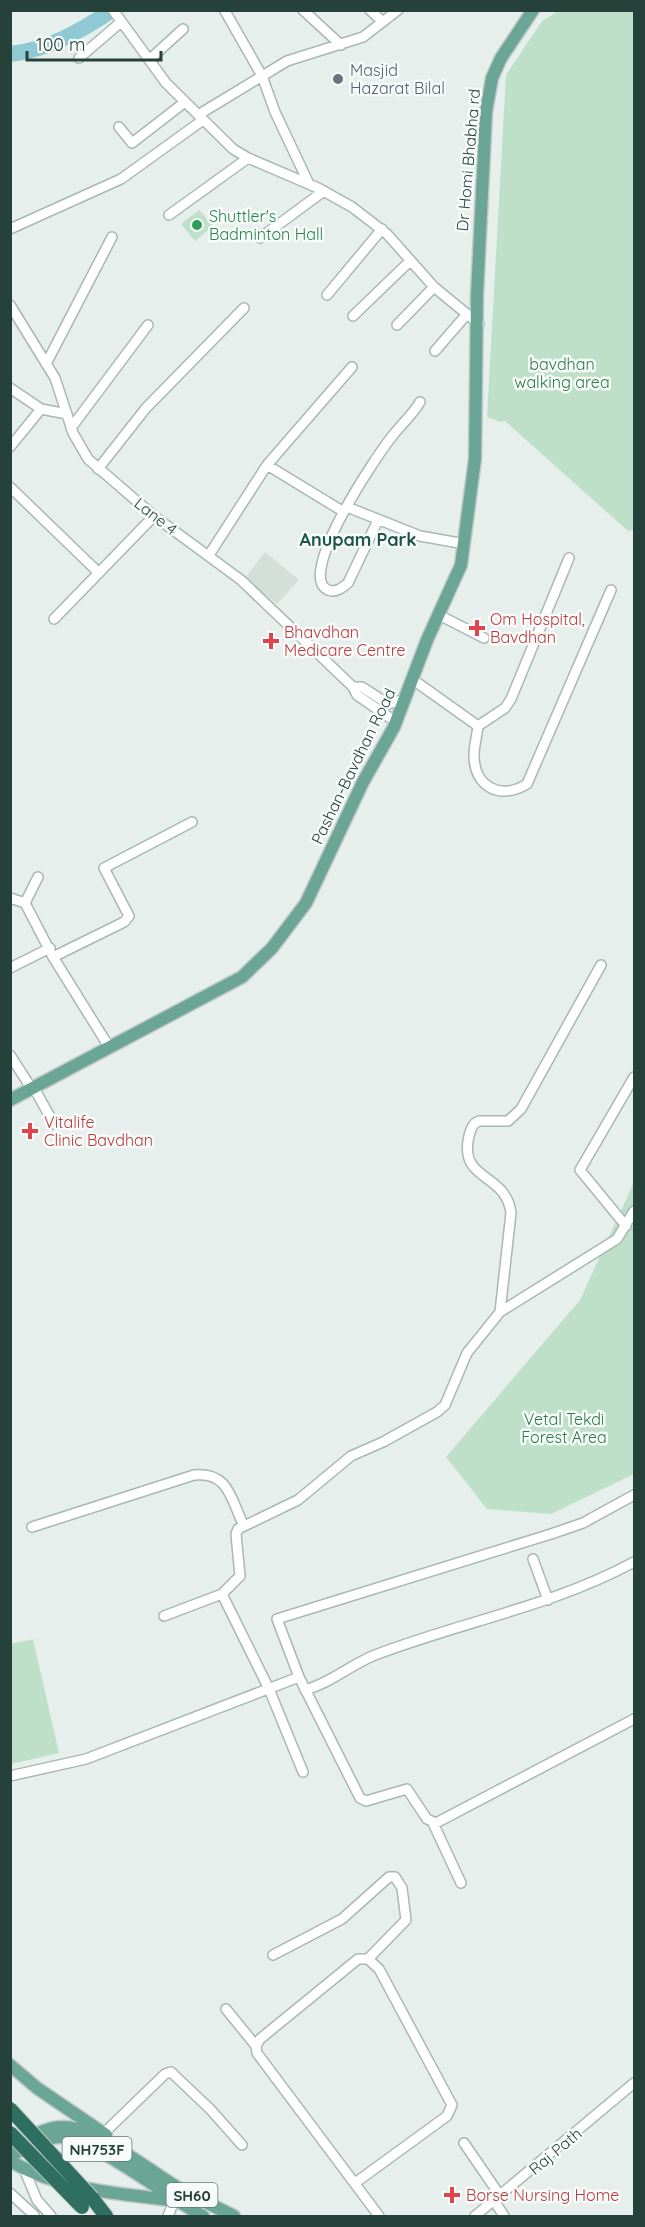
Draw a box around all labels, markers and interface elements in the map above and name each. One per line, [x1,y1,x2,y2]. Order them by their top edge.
scale bar [27,24,160,62]
text: 100 m [36,33,85,56]
place label: Masjid Hazarat Bilal [350,60,445,98]
marker: Masjid Hazarat Bilal [331,72,345,86]
street label: Dr Homi Bhabha rd [452,88,484,232]
place label: Shuttler's Badminton Hall [209,206,323,244]
marker: Shuttler's Badminton Hall [190,218,204,232]
park label: bavdhan walking area [514,354,610,392]
street label: Lane 4 [130,493,182,539]
district label: Anupam Park [299,528,417,551]
place label: Om Hospital, Bavdhan [490,609,585,647]
marker: Om Hospital, Bavdhan [468,619,486,637]
place label: Bhavdhan Medicare Centre [284,622,406,660]
marker: Bhavdhan Medicare Centre [262,632,280,650]
street label: Pashan-Bavdhan Road [307,685,399,847]
place label: Vitalife Clinic Bavdhan [44,1112,153,1150]
marker: Vitalife Clinic Bavdhan [21,1122,39,1140]
park label: Vetal Tekdi Forest Area [521,1409,607,1447]
street label: Raj Path [525,2123,585,2179]
road number: NH753F [63,2137,132,2161]
road number: SH60 [166,2183,218,2207]
place label: Borse Nursing Home [466,2185,619,2205]
marker: Borse Nursing Home [443,2186,461,2204]

